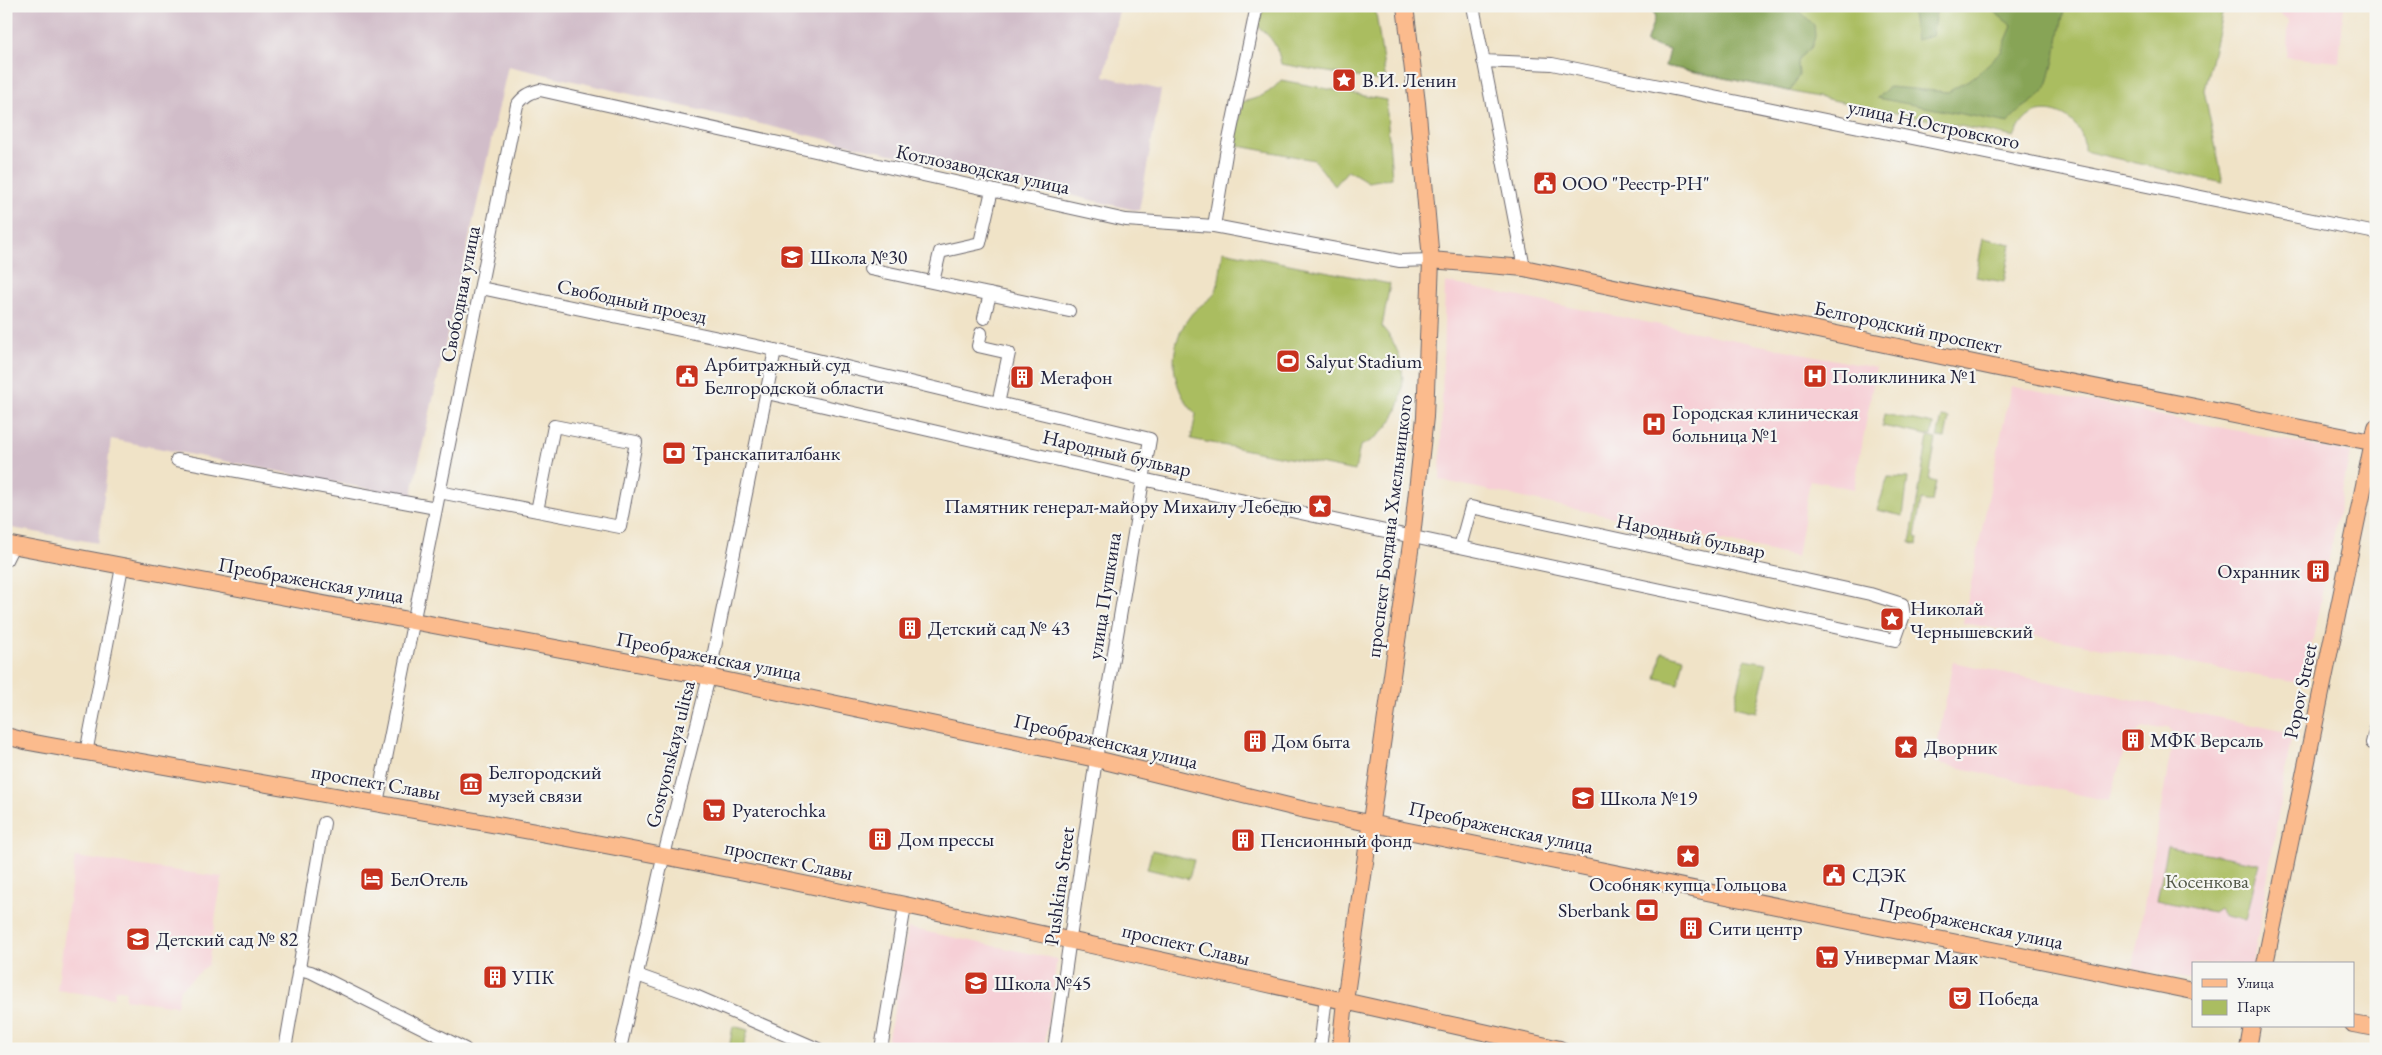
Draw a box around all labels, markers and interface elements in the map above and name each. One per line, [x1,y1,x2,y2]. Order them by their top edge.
place icon: В.И. Ленин [1331,67,1357,93]
place label: В.И. Ленин [1362,67,1456,93]
street label: улица Н.Островского [1846,93,2022,155]
street label: Котлозаводская улица [894,138,1072,200]
public building icon: ООО "Реестр-РН" [1532,170,1558,196]
place label: ООО "Реестр-РН" [1562,170,1710,196]
street label: Свободная улица [434,223,486,365]
school or university icon: Школа №30 [779,244,805,270]
place label: Школа №30 [810,244,908,270]
street label: Свободный проезд [555,272,709,330]
street label: Белгородский проспект [1812,294,2004,360]
sports icon: Salyut Stadium [1275,348,1301,374]
place label: Salyut Stadium [1306,348,1423,374]
place label: Арбитражный суд Белгородской области [703,351,884,400]
public building icon: Арбитражный суд Белгородской области [674,363,700,389]
hospital icon: Поликлиника №1 [1802,363,1828,389]
place label: Поликлиника №1 [1832,363,1977,389]
building icon: Мегафон [1009,364,1035,390]
place label: Мегафон [1040,364,1113,390]
street label: проспект Богдана Хмельницкого [1360,393,1418,659]
place label: Городская клиническая больница №1 [1672,399,1859,448]
hospital icon: Городская клиническая больница №1 [1641,411,1667,437]
street label: Народный бульвар [1040,423,1194,483]
bank icon: Транскапиталбанк [661,440,687,466]
place label: Транскапиталбанк [692,440,841,466]
place label: Памятник генерал-майору Михаилу Лебедю [944,493,1302,519]
place icon: Памятник генерал-майору Михаилу Лебедю [1307,493,1333,519]
street label: Народный бульвар [1614,508,1768,564]
street label: улица Пушкина [1081,531,1127,661]
street label: Преображенская улица [216,551,406,609]
place label: Охранник [2217,558,2300,584]
building icon: Охранник [2305,558,2331,584]
place label: Николай Чернышевский [1910,595,2033,644]
place icon: Николай Чернышевский [1879,606,1905,632]
building icon: Детский сад № 43 [897,615,923,641]
place label: Детский сад № 43 [928,615,1070,641]
street label: Преображенская улица [614,625,804,687]
street label: Popov Street [2277,640,2323,741]
street label: Gostyonskaya ulitsa [639,678,701,830]
street label: Преображенская улица [1011,707,1201,775]
building icon: МФК Версаль [2120,727,2146,753]
place label: МФК Версаль [2150,727,2263,753]
building icon: Дом быта [1242,728,1268,754]
place label: Дом быта [1272,728,1350,754]
place icon: Дворник [1893,734,1919,760]
place label: Дворник [1924,734,1998,760]
street label: проспект Славы [310,758,442,806]
place label: Белгородский музей связи [488,759,602,808]
museum icon: Белгородский музей связи [458,771,484,797]
school or university icon: Школа №19 [1570,785,1596,811]
place label: Школа №19 [1600,785,1698,811]
street label: Преображенская улица [1406,795,1596,859]
supermarket icon: Pyaterochka [701,797,727,823]
place label: Pyaterochka [732,797,826,823]
street label: Pushkina Street [1038,825,1080,947]
building icon: Дом прессы [867,826,893,852]
place label: Дом прессы [898,826,994,852]
building icon: Пенсионный фонд [1230,827,1256,853]
place label: Пенсионный фонд [1260,827,1412,853]
street label: проспект Славы [723,834,855,886]
place icon: Особняк купца Гольцова [1675,843,1701,869]
public building icon: СДЭК [1821,862,1847,888]
place label: СДЭК [1852,862,1907,888]
hotel icon: БелОтель [359,866,385,892]
place label: БелОтель [390,866,468,892]
park label: Косенкова [2165,868,2249,894]
place label: Особняк купца Гольцова [1589,871,1787,897]
street label: Преображенская улица [1876,891,2066,955]
place label: Sberbank [1558,897,1631,923]
bank icon: Sberbank [1634,897,1660,923]
building icon: Сити центр [1678,915,1704,941]
place label: Сити центр [1708,915,1803,941]
street label: проспект Славы [1120,917,1252,971]
school or university icon: Детский сад № 82 [125,926,151,952]
place label: Детский сад № 82 [156,926,298,952]
supermarket icon: Универмаг Маяк [1814,944,1840,970]
place label: Универмаг Маяк [1843,944,1978,970]
legend [2192,962,2354,1028]
building icon: УПК [482,964,508,990]
place label: УПК [511,964,555,990]
school or university icon: Школа №45 [963,970,989,996]
place label: Школа №45 [994,970,1091,996]
text: Улица [2236,973,2274,992]
theatre icon: Победа [1947,985,1973,1011]
place label: Победа [1978,985,2039,1011]
text: Парк [2237,997,2270,1016]

